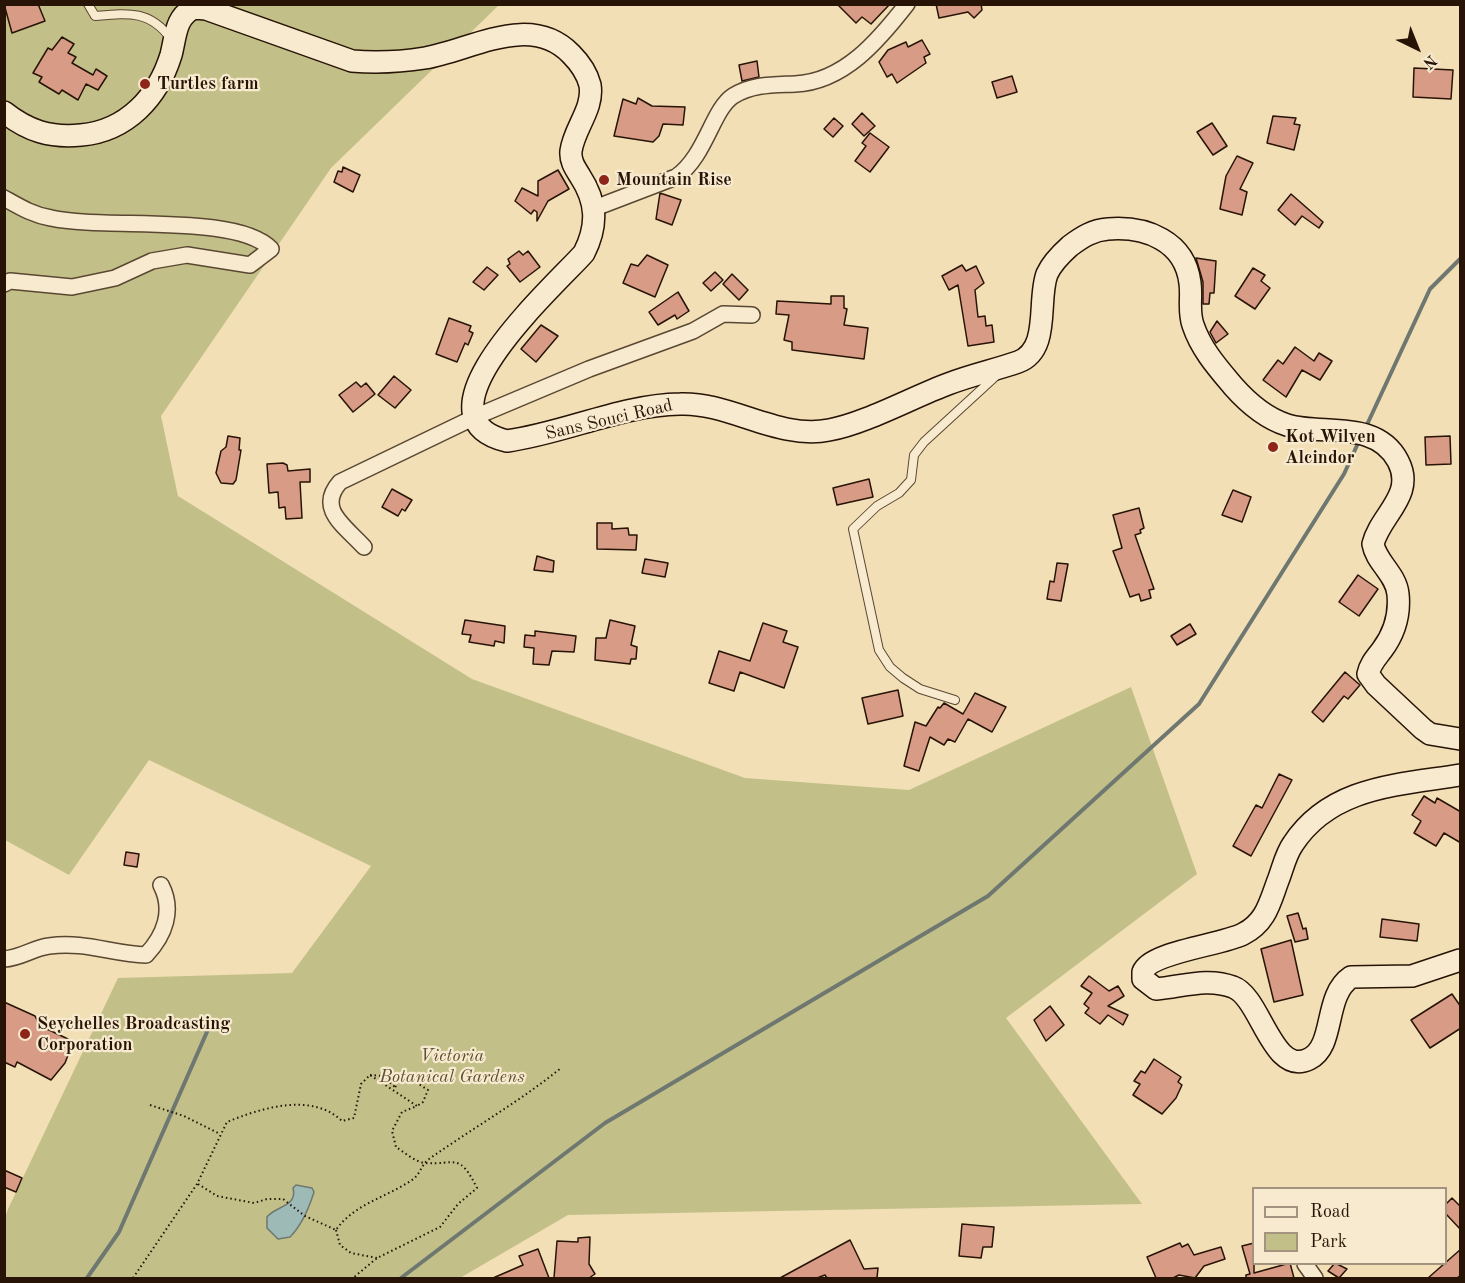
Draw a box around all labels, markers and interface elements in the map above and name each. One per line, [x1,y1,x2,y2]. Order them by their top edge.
north arrow [1387,18,1447,78]
text: N [1419,51,1439,71]
place label: Turtles farm [157,73,259,95]
marker: Turtles farm [138,77,152,91]
place label: Mountain Rise [616,169,732,191]
marker: Mountain Rise [597,173,611,187]
street label: Sans Souci Road [543,395,675,445]
place label: Kot Wilven Alcindor [1285,426,1376,468]
marker: Kot Wilven Alcindor [1266,440,1280,454]
place label: Seychelles Broadcasting Corporation [37,1013,230,1056]
marker: Seychelles Broadcasting Corporation [18,1027,32,1041]
park label: Victoria Botanical Gardens [379,1045,525,1088]
legend [1252,1187,1447,1265]
text: Road [1310,1203,1350,1221]
text: Park [1310,1233,1347,1251]

